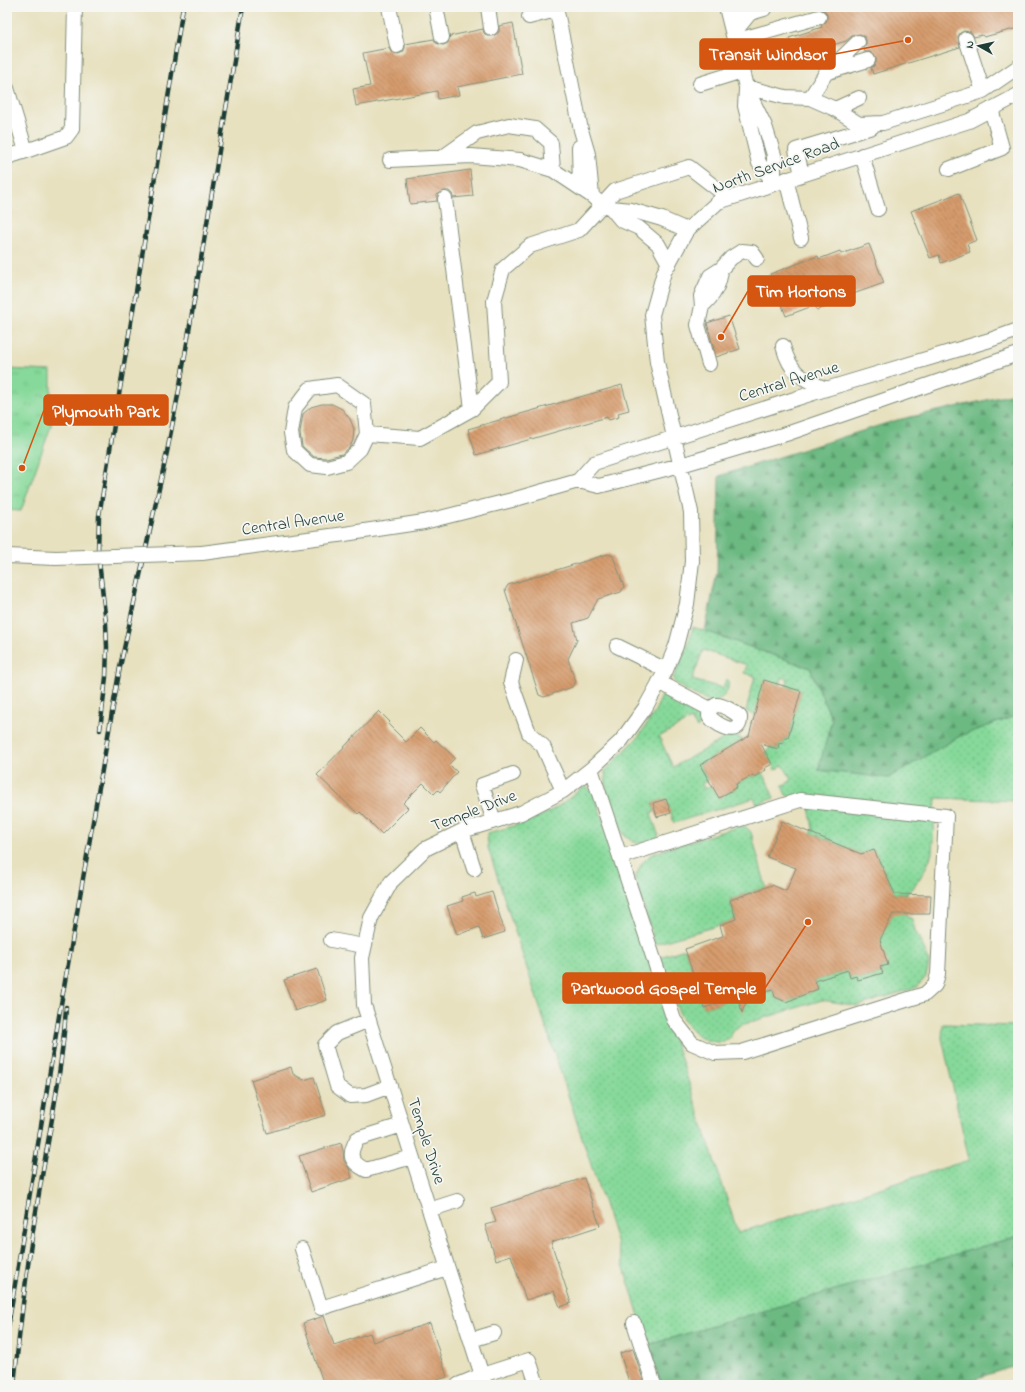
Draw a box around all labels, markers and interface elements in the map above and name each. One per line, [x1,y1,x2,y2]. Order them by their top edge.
north arrow [959,26,999,66]
callout: Transit Windsor [700,39,835,69]
text: N [962,40,979,50]
text: Transit Windsor [709,43,828,69]
street label: North Service Road [709,131,843,201]
callout: Tim Hortons [748,276,855,306]
text: Tim Hortons [756,280,846,306]
street label: Central Avenue [736,355,842,409]
callout: Plymouth Park [44,395,168,425]
text: Plymouth Park [52,400,161,427]
street label: Central Avenue [240,503,346,543]
street label: Temple Drive [428,783,521,839]
callout: Parkwood Gospel Temple [563,973,765,1003]
text: Parkwood Gospel Temple [571,977,758,1003]
street label: Temple Drive [400,1095,452,1188]

